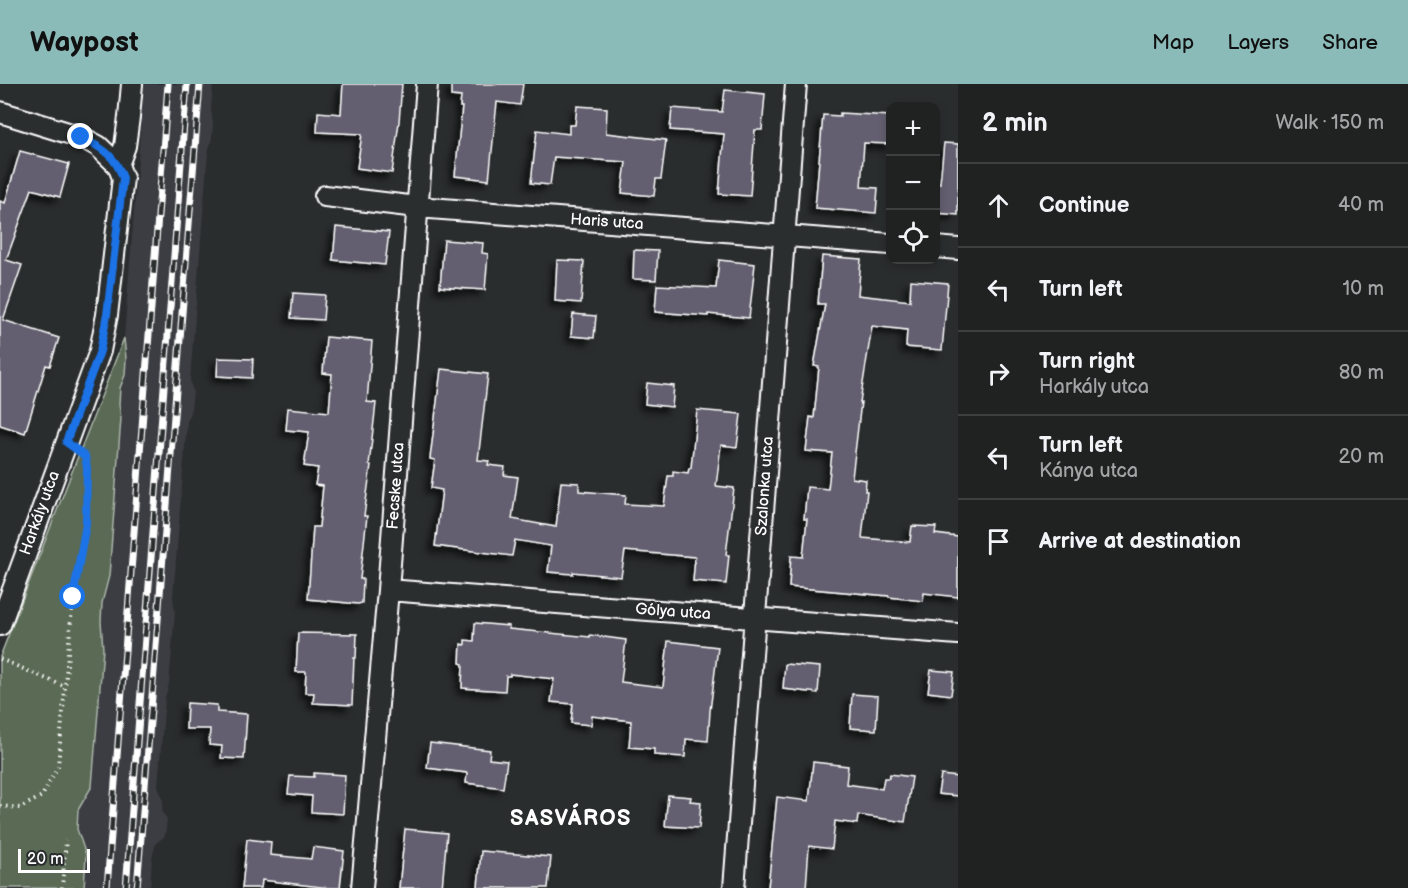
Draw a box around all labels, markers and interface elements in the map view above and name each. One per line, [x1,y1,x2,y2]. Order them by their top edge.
text: Waypost [30,26,139,59]
text: Map [1152,30,1194,55]
text: Layers [1227,30,1289,55]
text: Share [1322,30,1378,55]
map controls [886,102,940,264]
button: + [886,102,940,156]
text: 2 min [982,108,1048,139]
text: Walk · 150 m [1275,111,1384,135]
route end [67,123,93,149]
button: − [886,156,940,210]
icon: ahead [982,189,1015,222]
text: Continue [1039,192,1129,219]
text: 40 m [1338,193,1384,217]
street label: Haris utca [570,210,644,234]
button: locate [886,210,940,264]
icon: left [982,273,1015,306]
text: Turn left [1039,276,1123,303]
text: 10 m [1343,277,1384,301]
text: Turn right [1039,348,1135,375]
icon: right [982,357,1015,390]
text: 80 m [1339,361,1384,385]
text: Harkály utca [1039,375,1149,399]
text: Turn left [1039,432,1123,459]
street label: Szalonka utca [752,436,778,536]
icon: left [982,441,1015,474]
street label: Fecske utca [383,442,409,530]
text: 20 m [1339,445,1384,469]
text: Kánya utca [1039,459,1138,483]
street label: Harkály utca [16,468,64,558]
icon: arrive [982,525,1015,558]
text: Arrive at destination [1039,528,1241,555]
route start [59,583,85,609]
street label: Gólya utca [635,600,711,624]
district label: SASVÁROS [510,803,632,832]
scale bar [18,846,90,874]
text: 20 m [27,850,63,869]

